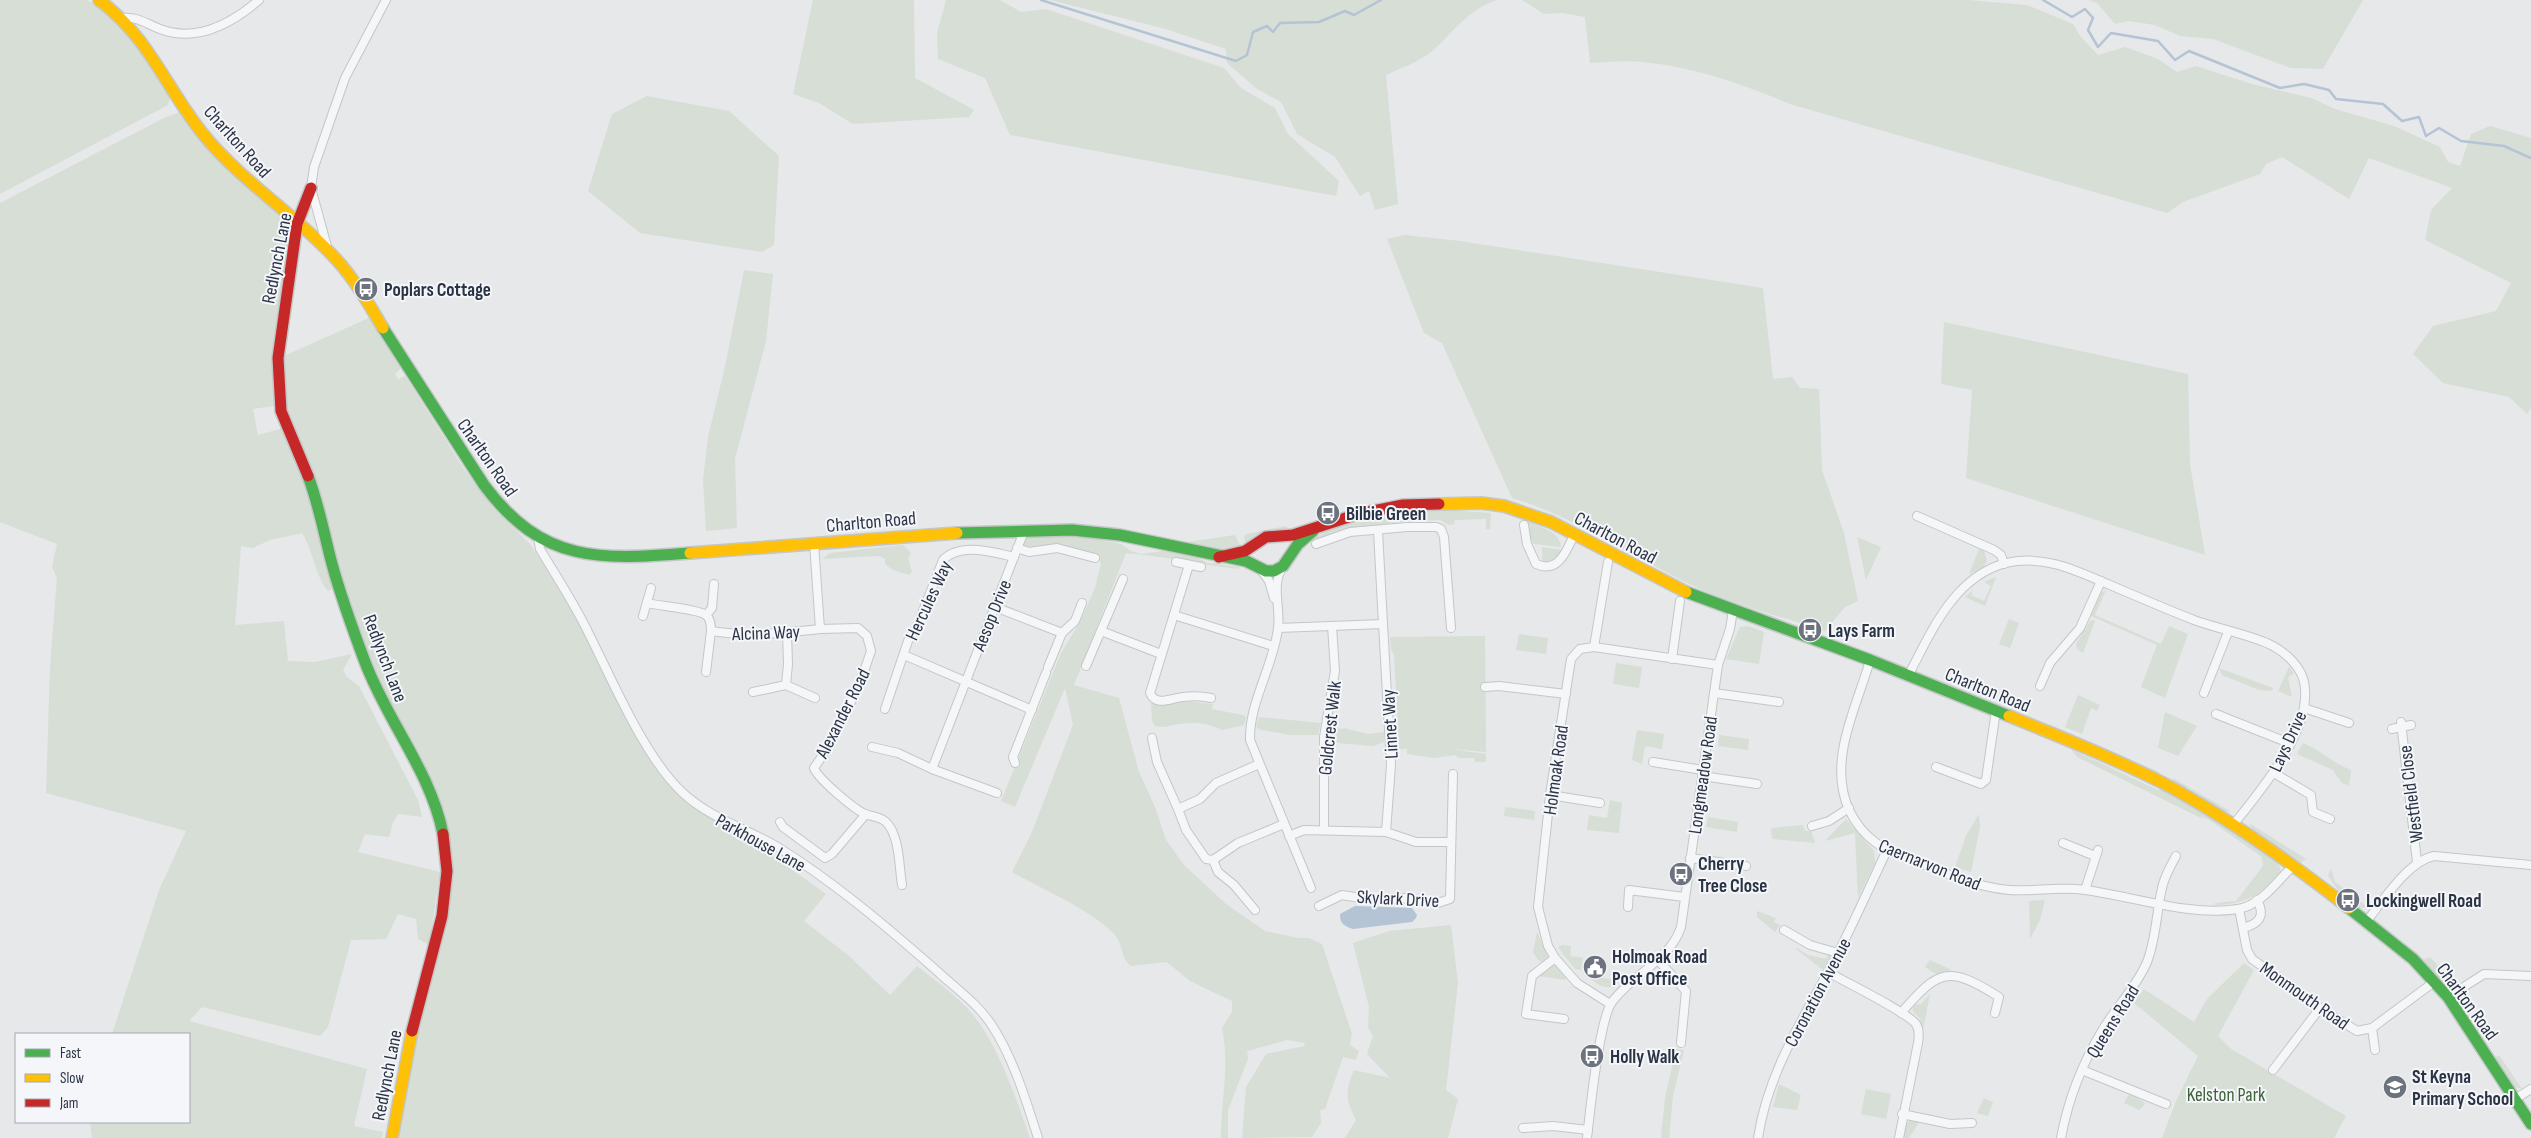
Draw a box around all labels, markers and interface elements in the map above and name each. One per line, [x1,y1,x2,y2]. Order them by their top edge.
street label: Charlton Road [198,101,276,183]
street label: Redlynch Lane [257,211,298,306]
bus stop icon: Poplars Cottage [353,276,379,302]
place label: Poplars Cottage [384,279,491,302]
street label: Charlton Road [452,414,522,501]
bus stop icon: Bilbie Green [1315,500,1341,526]
place label: Bilbie Green [1346,503,1426,526]
street label: Charlton Road [825,507,917,538]
street label: Charlton Road [1570,507,1660,570]
street label: Hercules Way [901,556,958,644]
street label: Aesop Drive [967,577,1017,655]
street label: Redlynch Lane [357,611,412,706]
bus stop icon: Lays Farm [1797,617,1823,643]
place label: Lays Farm [1828,620,1895,643]
street label: Alcina Way [731,621,801,646]
street label: Charlton Road [1941,663,2033,718]
street label: Alexander Road [811,665,876,763]
street label: Goldcrest Walk [1314,679,1347,776]
street label: Linnet Way [1377,688,1404,759]
street label: Lays Drive [2264,708,2312,776]
street label: Longmeadow Road [1684,715,1723,836]
street label: Holmoak Road [1539,724,1574,817]
street label: Westfield Close [2394,744,2429,844]
street label: Parkhouse Lane [711,809,809,877]
street label: Caernarvon Road [1875,834,1984,896]
place label: Cherry Tree Close [1698,853,1767,898]
bus stop icon: Cherry Tree Close [1668,861,1694,887]
street label: Skylark Drive [1356,886,1440,913]
bus stop icon: Lockingwell Road [2335,887,2361,913]
place label: Lockingwell Road [2366,890,2481,913]
street label: Coronation Avenue [1780,934,1857,1051]
place label: Holmoak Road Post Office [1612,946,1707,991]
public building icon: Holmoak Road Post Office [1582,954,1608,980]
street label: Monmouth Road [2255,957,2353,1035]
street label: Charlton Road [2431,959,2503,1045]
street label: Queens Road [2082,981,2145,1063]
street label: Redlynch Lane [367,1028,408,1123]
legend [15,1033,190,1123]
bus stop icon: Holly Walk [1579,1043,1605,1069]
text: Fast [60,1044,82,1063]
place label: Holly Walk [1610,1046,1679,1069]
place label: St Keyna Primary School [2412,1066,2513,1111]
text: Slow [60,1069,84,1088]
school or university icon: St Keyna Primary School [2382,1074,2408,1100]
park label: Kelston Park [2187,1084,2266,1107]
text: Jam [59,1094,78,1113]

